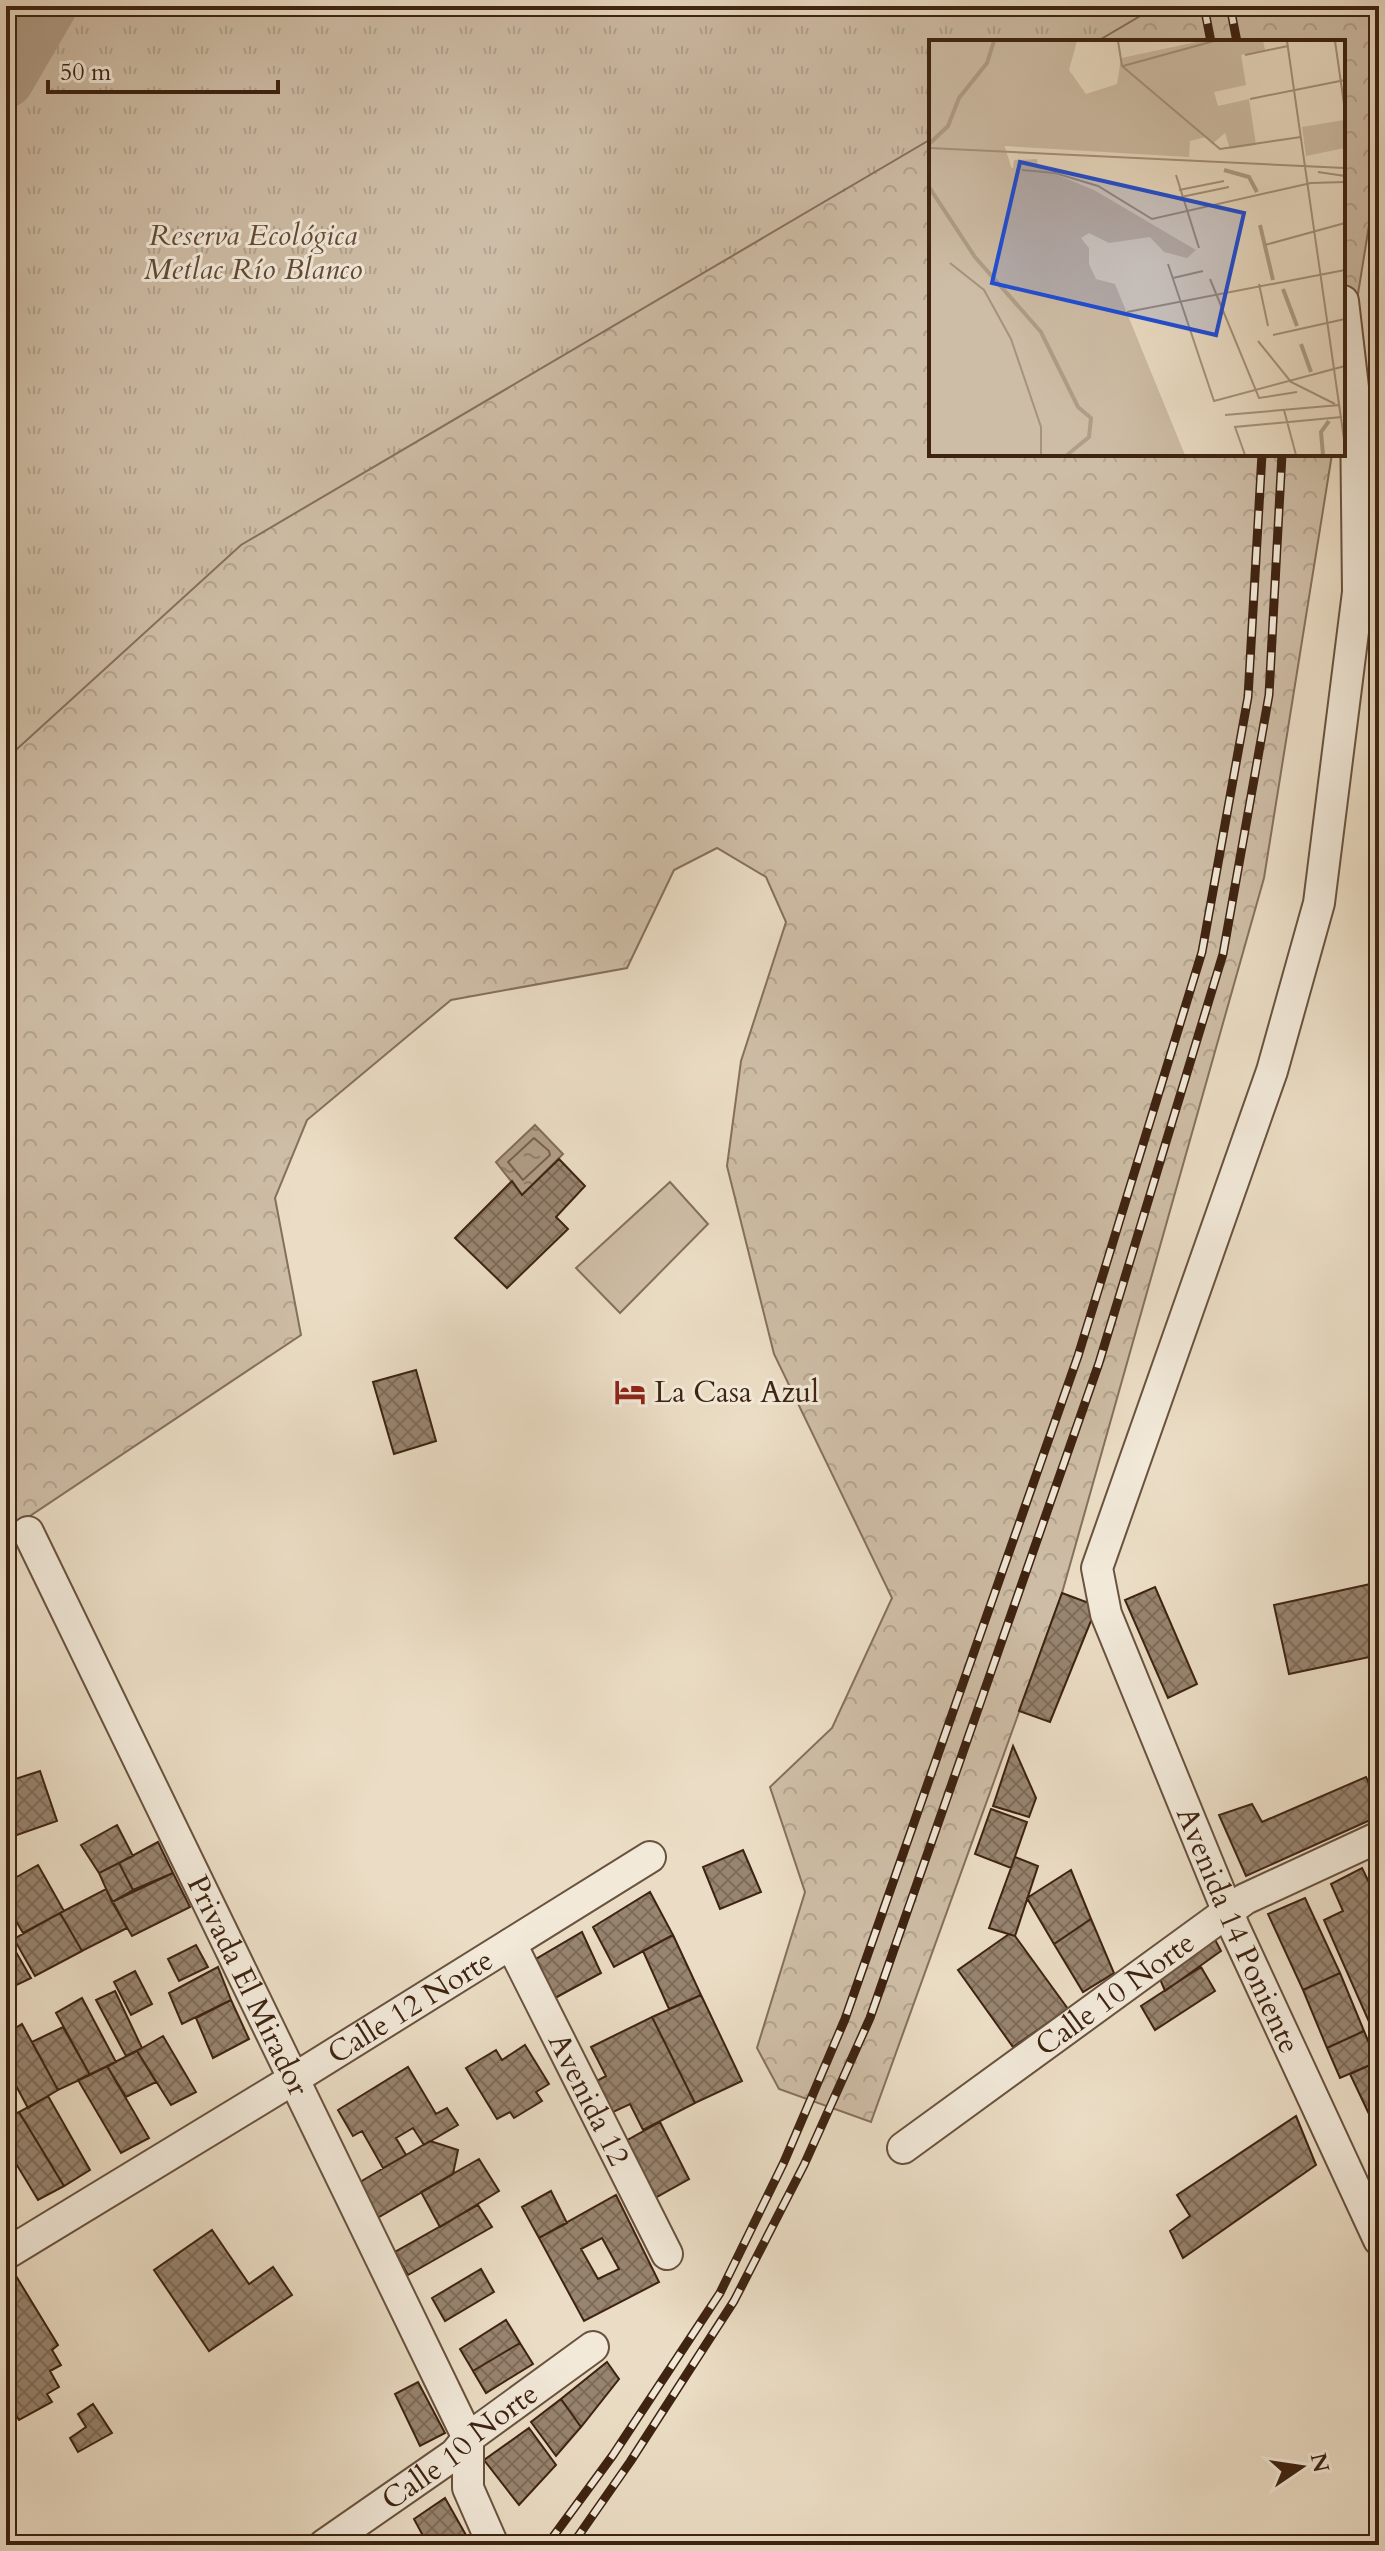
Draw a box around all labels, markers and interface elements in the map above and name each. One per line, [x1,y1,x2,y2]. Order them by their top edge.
inset map [929,40,1345,456]
scale bar [48,44,278,94]
text: 50 m [60,56,112,89]
park label: Reserva Ecológica Metlac Río Blanco [144,215,362,290]
place label: La Casa Azul [654,1372,819,1413]
hotel icon: La Casa Azul [613,1375,647,1409]
street label: Avenida 14 Poniente [1167,1801,1310,2060]
street label: Privada El Mirador [177,1868,319,2102]
street label: Calle 10 Norte [1027,1922,1203,2066]
street label: Calle 12 Norte [320,1939,501,2073]
street label: Avenida 12 [539,2026,640,2173]
street label: Calle 10 Norte [373,2373,546,2519]
north arrow [1261,2427,1341,2507]
text: N [1303,2450,1336,2475]

